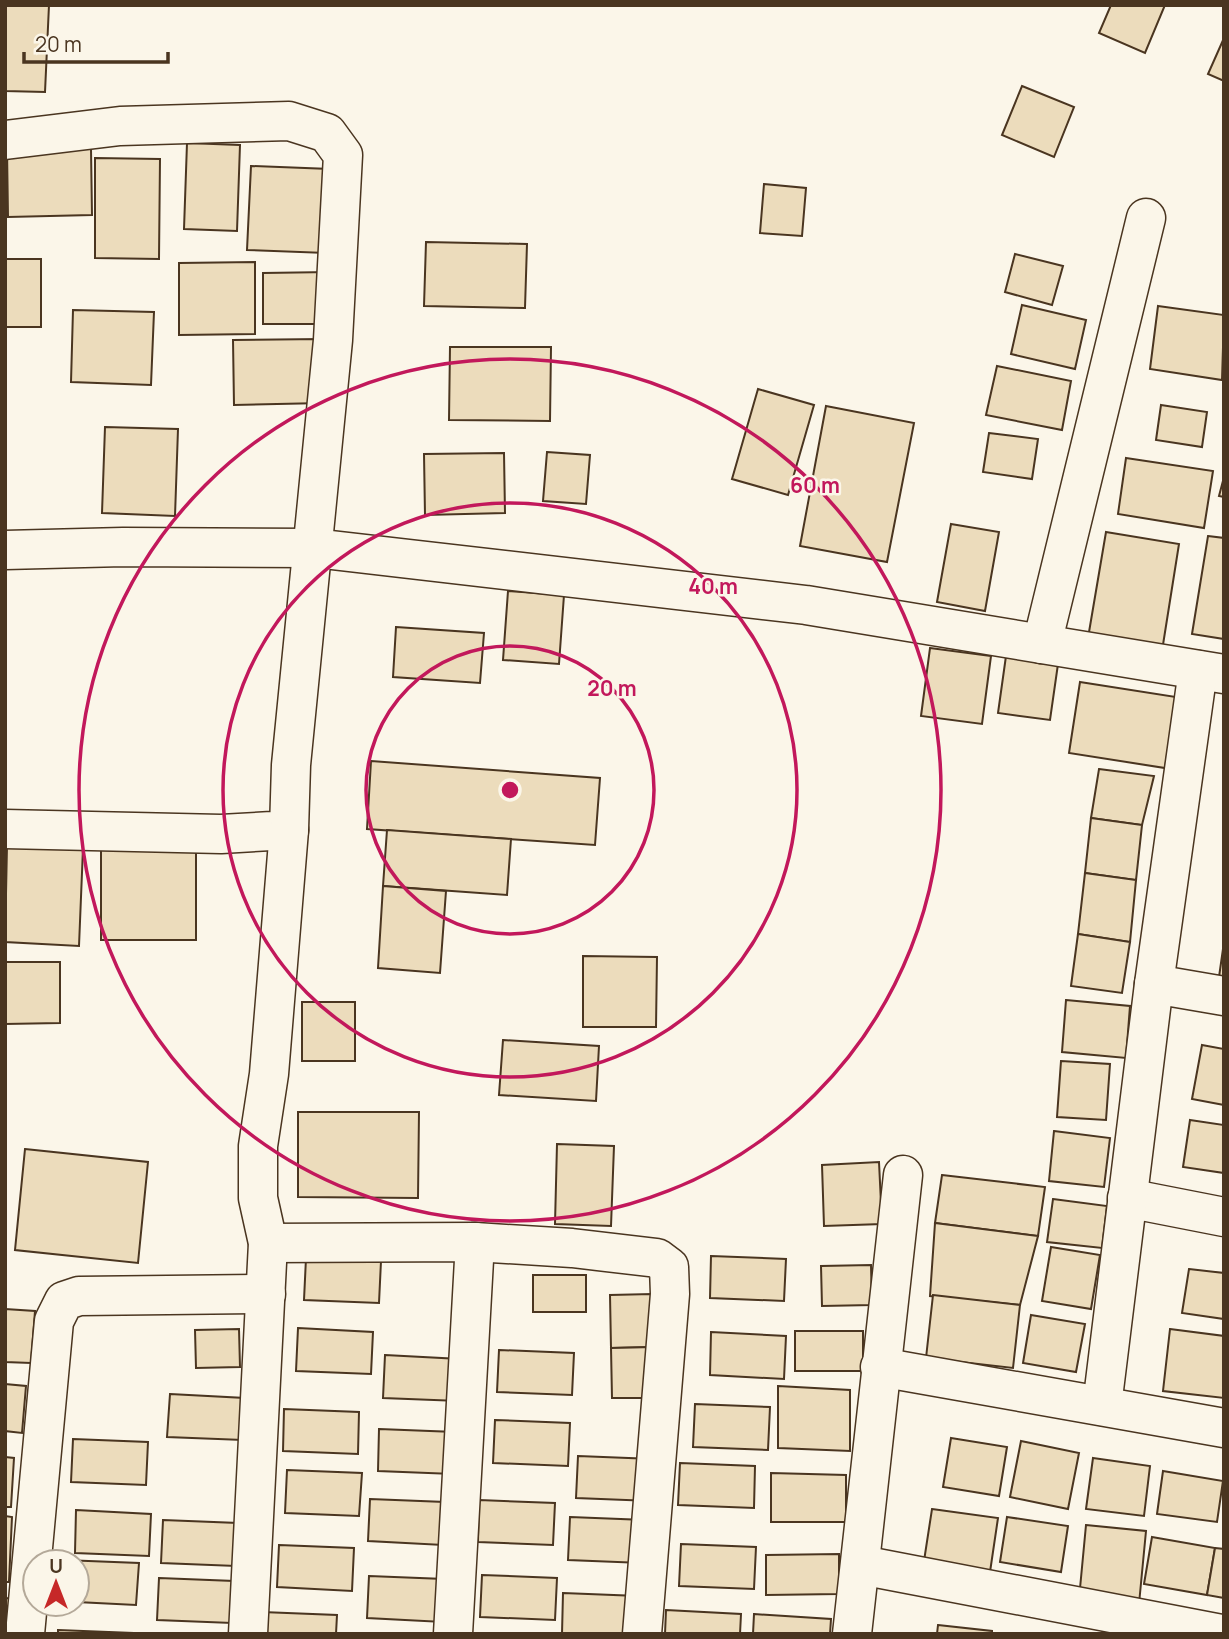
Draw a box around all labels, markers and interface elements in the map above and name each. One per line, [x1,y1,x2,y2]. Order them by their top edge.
scale bar [24,21,168,65]
text: 20 m [35,30,82,58]
text: 60 m [790,471,840,499]
text: 40 m [688,572,738,600]
text: 20 m [587,674,637,702]
centre of rings [498,778,522,802]
north arrow [21,1548,91,1618]
text: U [49,1553,63,1579]

